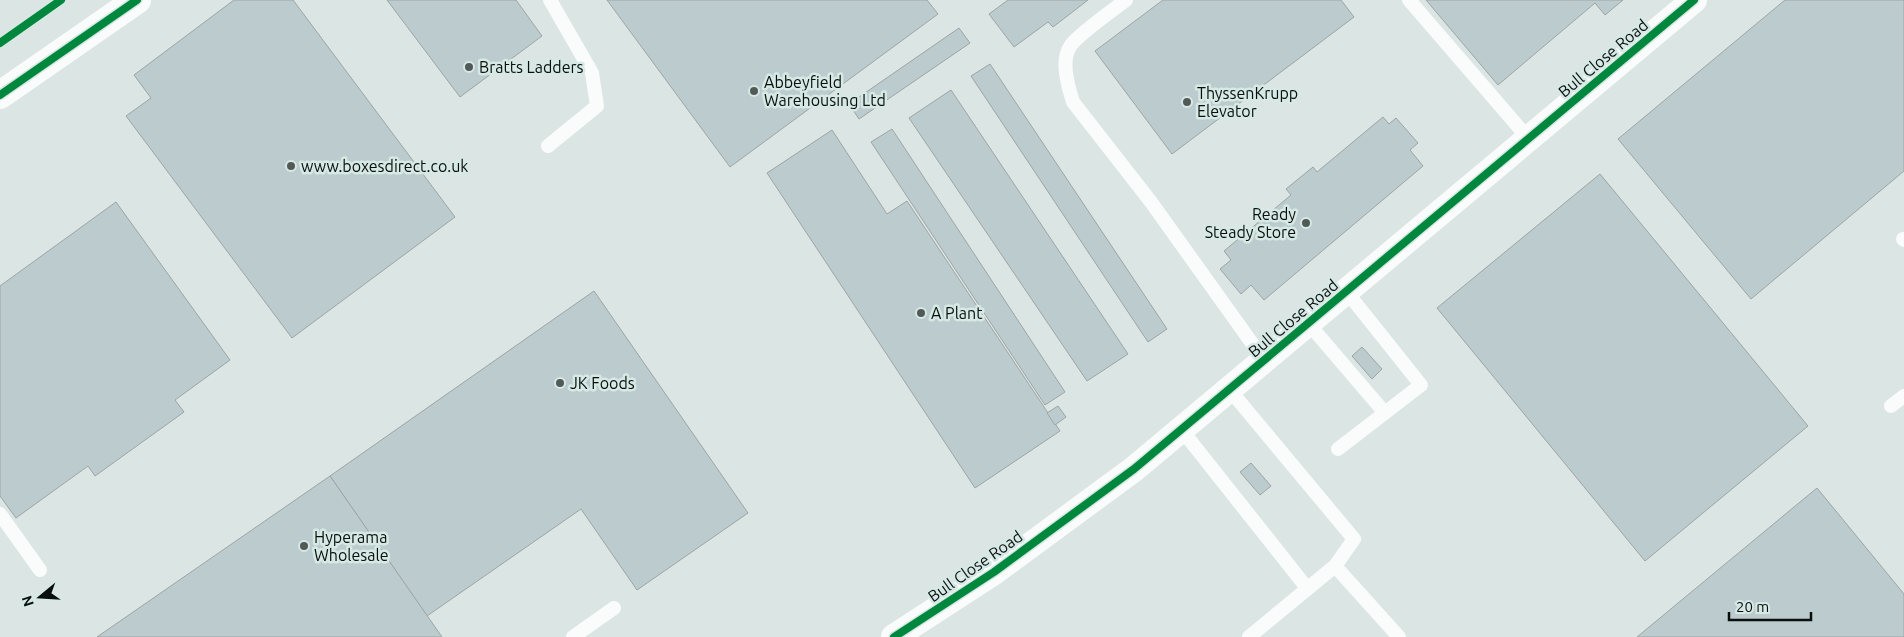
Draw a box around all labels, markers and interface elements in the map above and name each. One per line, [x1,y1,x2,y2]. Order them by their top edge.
street label: Bull Close Road [1555,15,1651,101]
place label: Bratts Ladders [479,58,584,76]
marker: Bratts Ladders [463,61,475,73]
place label: Abbeyfield Warehousing Ltd [764,73,886,109]
place label: ThyssenKrupp Elevator [1197,84,1298,120]
marker: Abbeyfield Warehousing Ltd [748,85,760,97]
marker: ThyssenKrupp Elevator [1181,96,1193,108]
place label: www.boxesdirect.co.uk [301,157,468,175]
marker: www.boxesdirect.co.uk [285,160,297,172]
place label: Ready Steady Store [1205,205,1296,241]
marker: Ready Steady Store [1300,217,1312,229]
street label: Bull Close Road [1245,275,1341,361]
place label: A Plant [931,304,983,322]
marker: A Plant [915,307,927,319]
place label: JK Foods [570,374,635,392]
marker: JK Foods [554,377,566,389]
street label: Bull Close Road [924,527,1026,605]
place label: Hyperama Wholesale [314,528,389,564]
marker: Hyperama Wholesale [298,540,310,552]
north arrow [15,572,65,622]
scale bar [1729,590,1812,622]
text: N [18,594,37,608]
text: 20 m [1736,598,1769,615]

